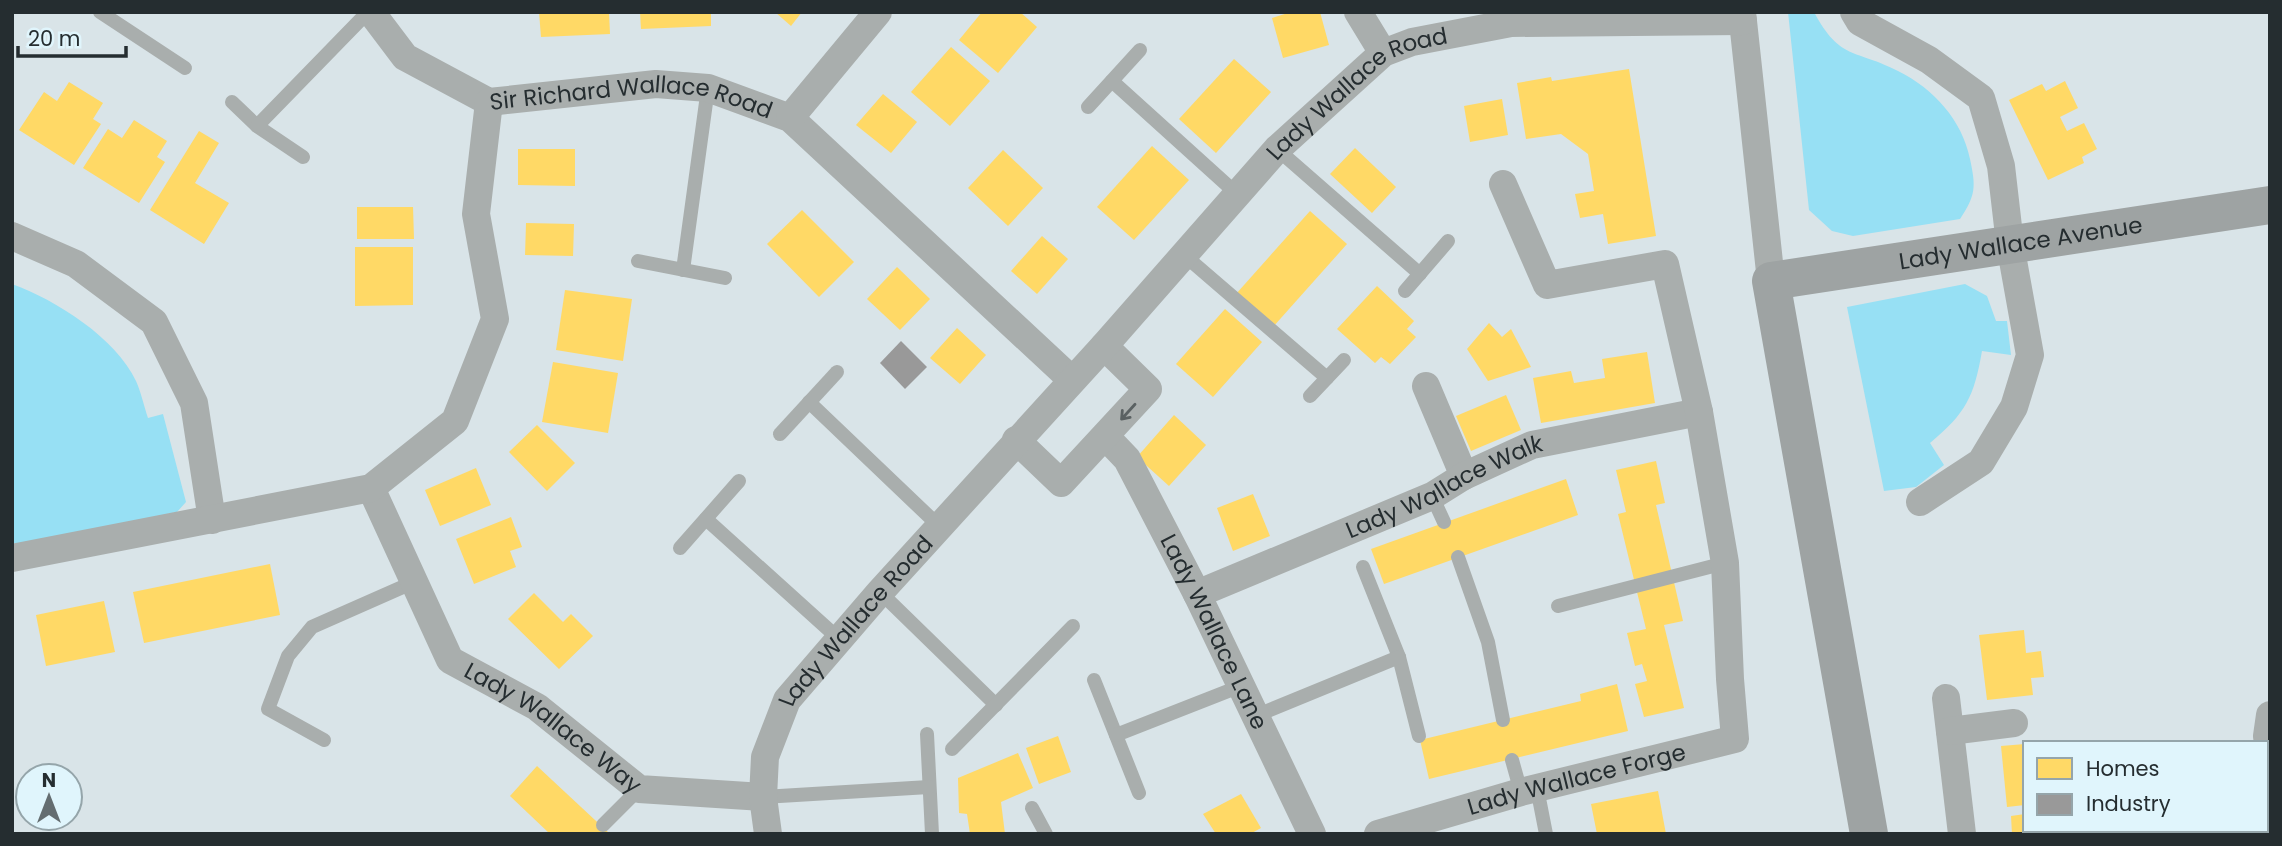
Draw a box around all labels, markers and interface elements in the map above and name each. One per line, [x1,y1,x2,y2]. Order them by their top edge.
scale bar [18,14,126,58]
street label: Lady Wallace Road [1259,20,1450,167]
text: 20 m [28,24,81,53]
street label: Sir Richard Wallace Road [488,68,777,126]
street label: Lady Wallace Avenue [1897,209,2144,277]
one-way arrow [1119,403,1136,420]
street label: Lady Wallace Walk [1341,427,1545,546]
street label: Lady Wallace Road [770,528,940,711]
street label: Lady Wallace Lane [1153,529,1276,735]
street label: Lady Wallace Way [459,655,648,801]
street label: Lady Wallace Forge [1464,736,1689,823]
legend [2023,741,2268,832]
text: Homes [2086,754,2160,783]
north arrow [14,762,84,832]
text: N [42,767,56,794]
text: Industry [2086,789,2171,818]

